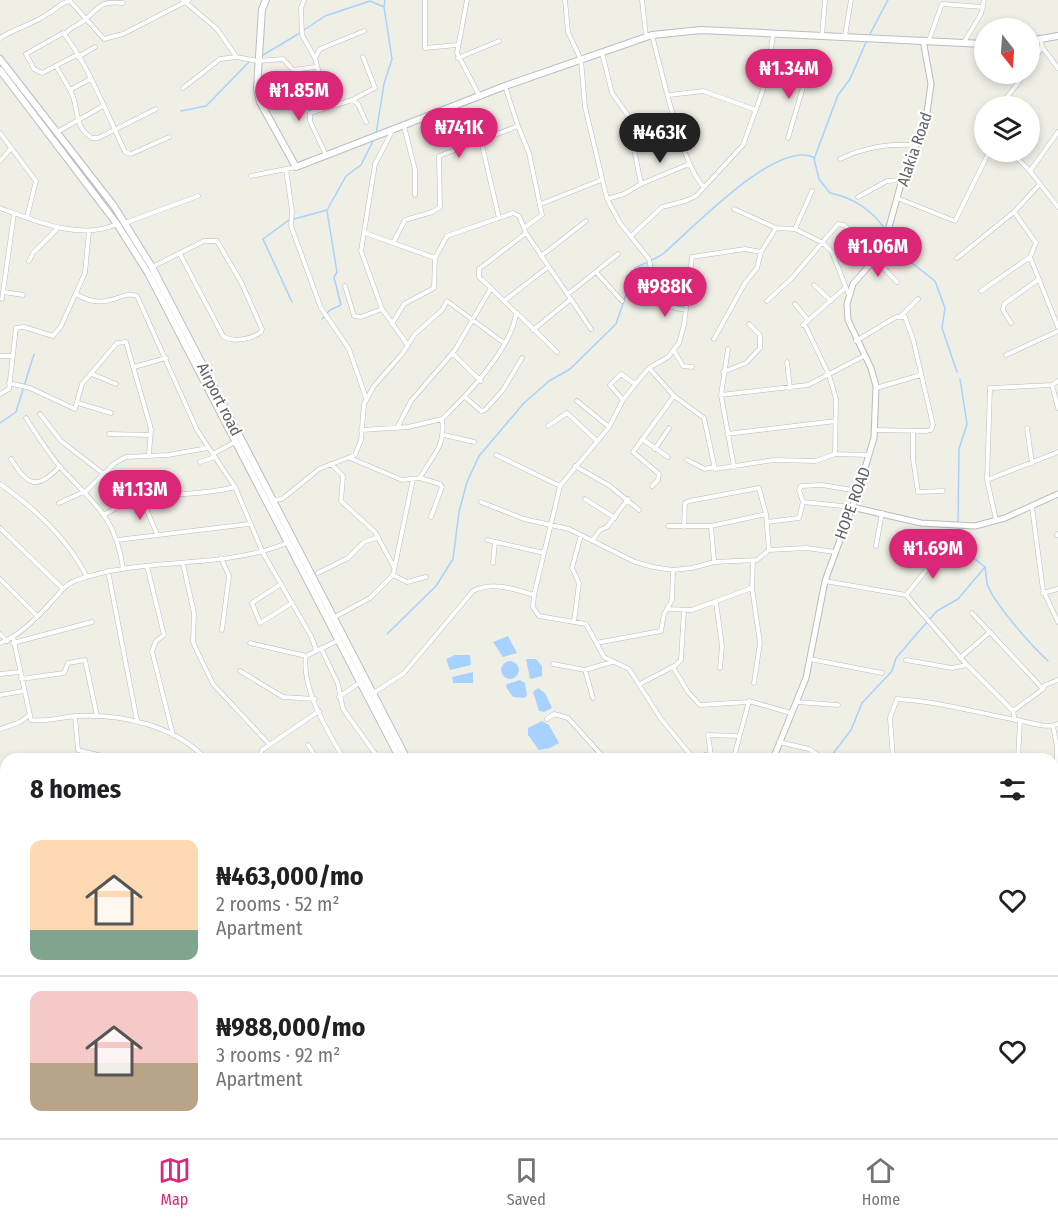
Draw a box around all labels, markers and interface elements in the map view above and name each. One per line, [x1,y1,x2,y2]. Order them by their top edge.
north arrow [974,18,1040,84]
map controls [974,18,1040,162]
pin: ₦1.34M [740,49,838,100]
text: ₦1.34M [759,56,819,80]
pin: ₦1.85M [250,71,348,122]
text: ₦1.85M [269,78,329,102]
button: layers [974,96,1040,162]
pin: ₦741K [417,108,501,159]
street label: Alakia Road [893,110,936,188]
pin: ₦463K [618,113,702,164]
text: ₦741K [435,115,483,139]
text: ₦463K [633,120,687,144]
pin: ₦1.06M [829,227,927,278]
text: ₦1.06M [848,234,908,258]
pin: ₦988K [623,267,707,318]
text: ₦988K [638,274,692,298]
street label: Airport road [193,360,246,439]
street label: HOPE ROAD [831,464,874,542]
pin: ₦1.13M [91,470,189,521]
text: ₦1.13M [112,477,168,501]
pin: ₦1.69M [884,529,982,580]
text: ₦1.69M [903,536,963,560]
icon: filters [996,773,1029,806]
text: 8 homes [30,774,121,805]
text: ₦463,000/mo [216,861,364,892]
icon: home [78,864,150,936]
icon: heart [996,884,1029,917]
text: 2 rooms · 52 m² [216,892,340,916]
text: Apartment [216,916,303,940]
text: ₦988,000/mo [216,1012,365,1043]
icon: home [78,1015,150,1087]
icon: heart [996,1035,1029,1068]
text: 3 rooms · 92 m² [216,1043,340,1067]
text: Apartment [216,1067,303,1091]
tab: Map [158,1154,191,1209]
tab: Saved [507,1154,546,1209]
tab: Home [862,1154,900,1209]

